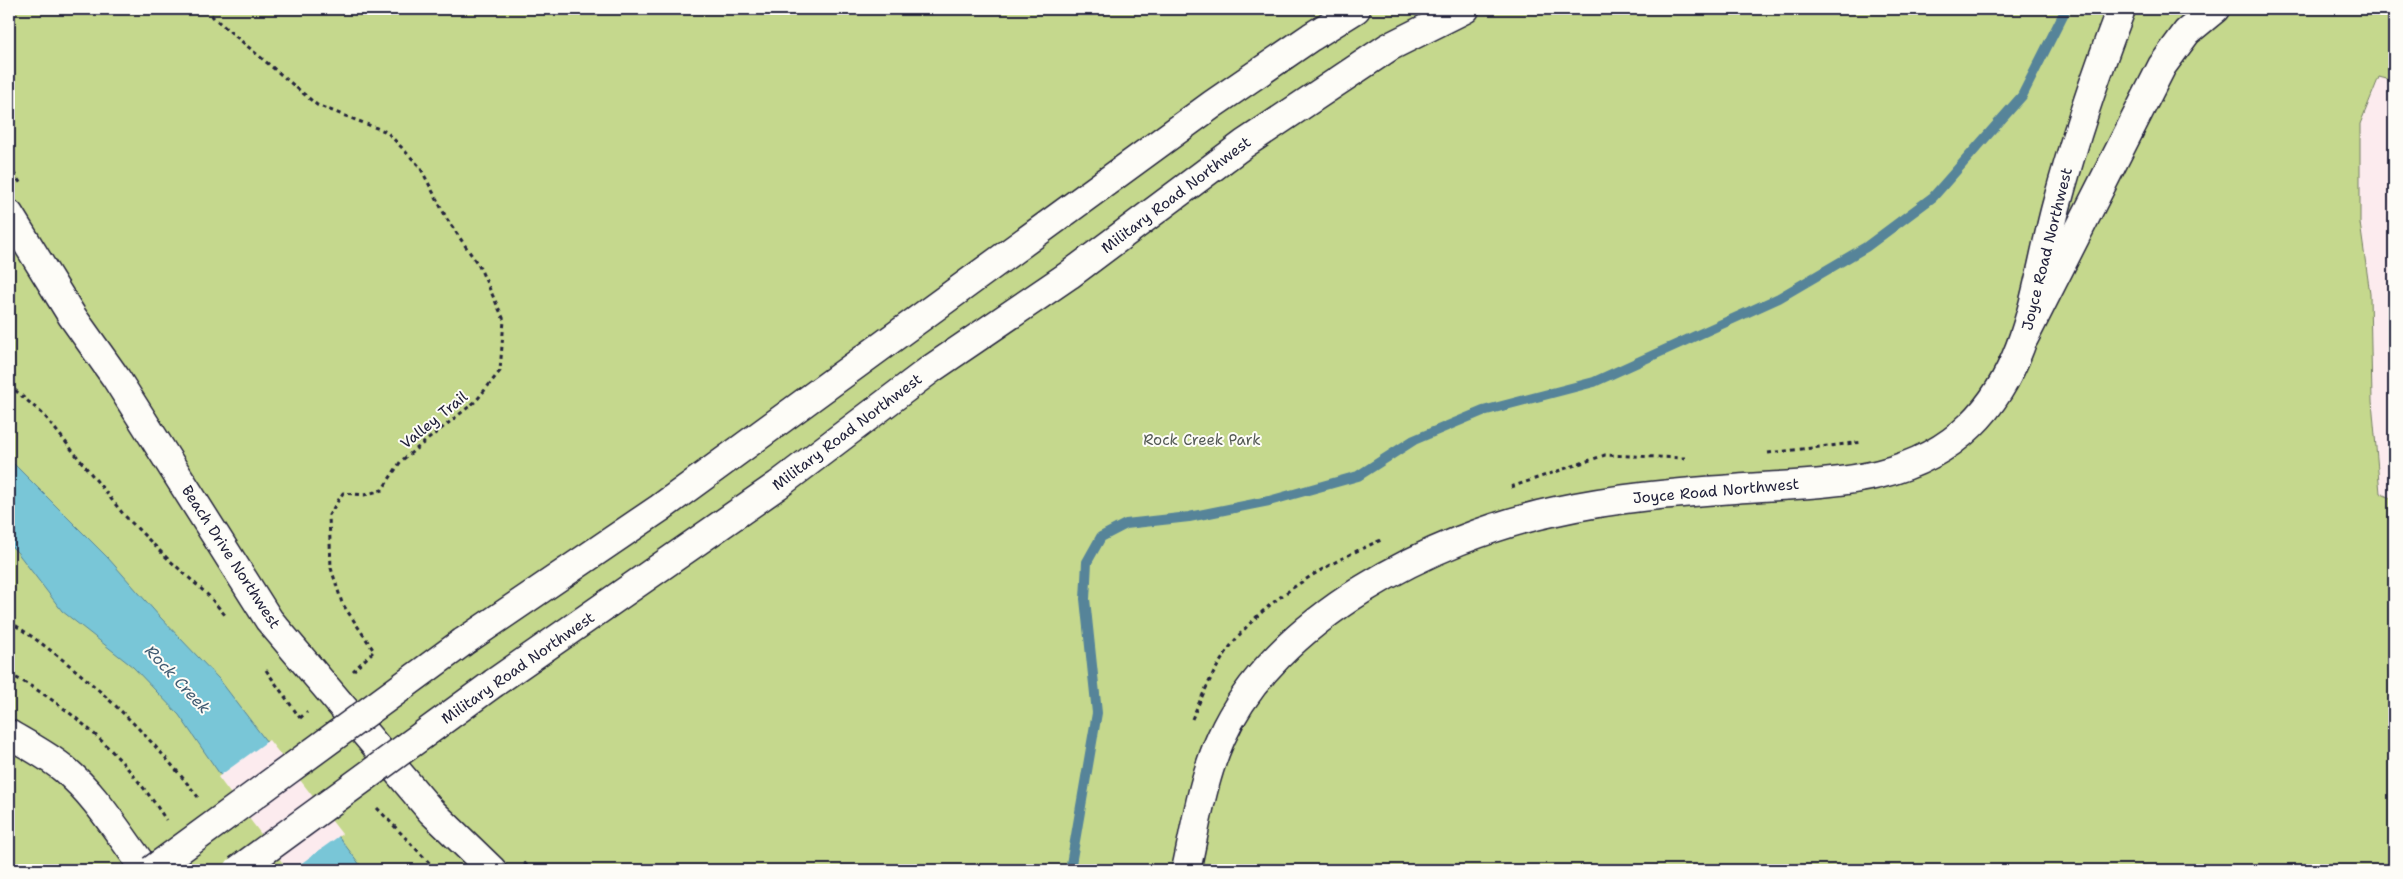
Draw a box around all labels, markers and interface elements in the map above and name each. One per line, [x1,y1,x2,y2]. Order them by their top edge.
street label: Military Road Northwest [1097,132,1255,258]
street label: Joyce Road Northwest [2017,166,2077,332]
street label: Military Road Northwest [768,369,926,495]
street label: Valley Trail [396,386,472,453]
park label: Rock Creek Park [1143,430,1261,450]
street label: Joyce Road Northwest [1632,474,1800,508]
street label: Beach Drive Northwest [177,482,285,632]
street label: Military Road Northwest [438,607,598,729]
water label: Rock Creek [140,640,215,718]

